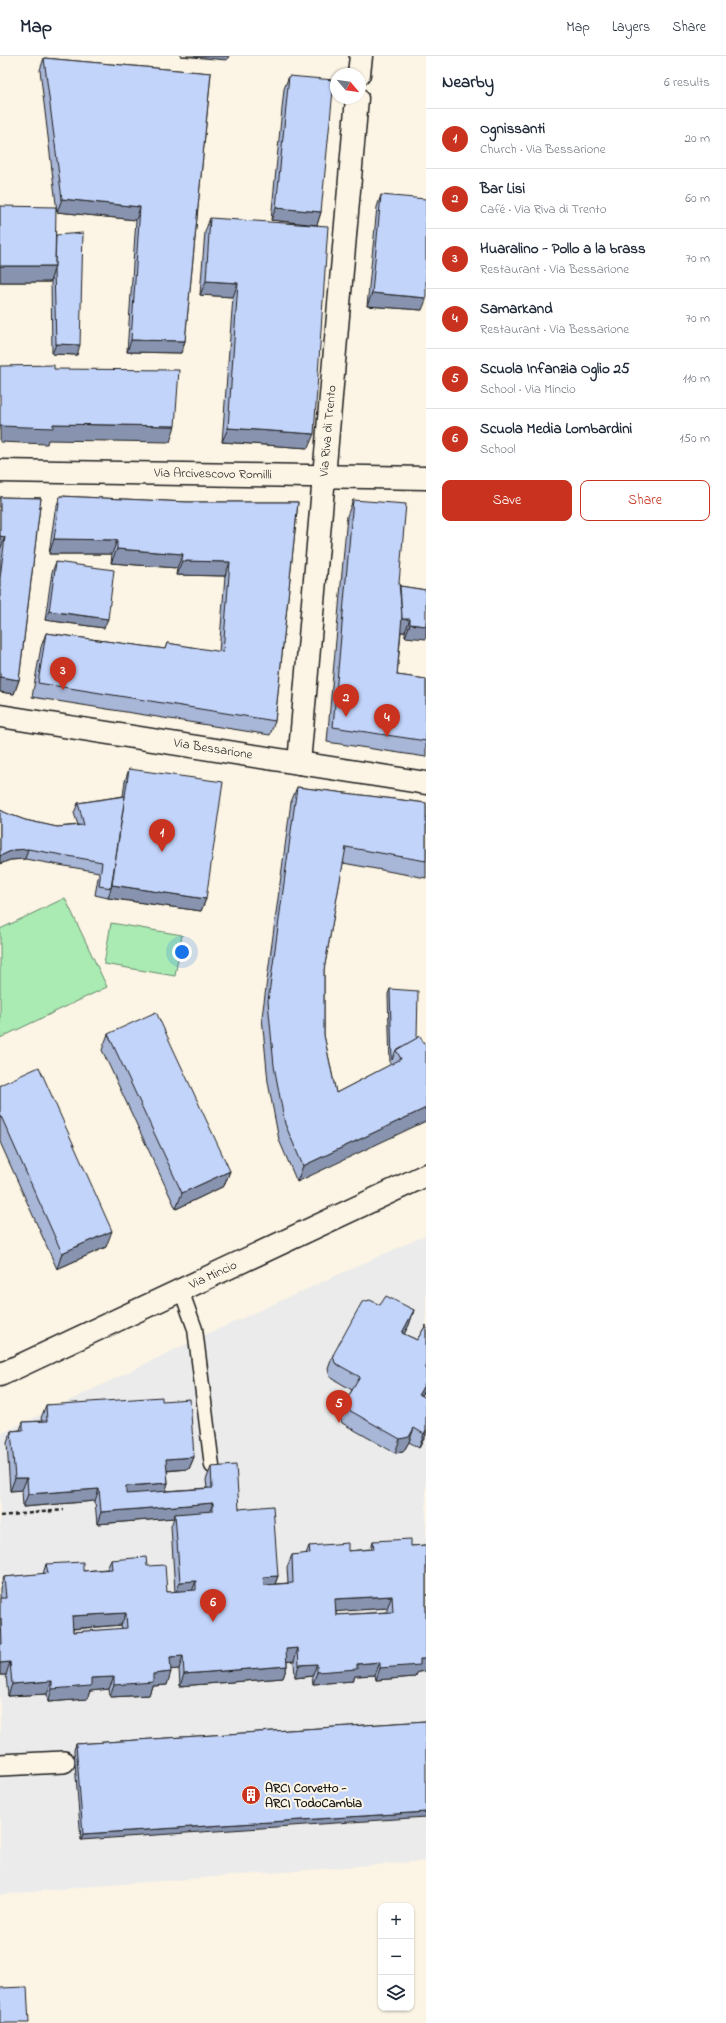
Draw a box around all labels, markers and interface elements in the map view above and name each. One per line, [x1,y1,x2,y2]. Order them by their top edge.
text: Map [20,14,52,41]
text: Map [566,17,590,38]
text: Layers [612,17,650,38]
text: Share [672,17,706,38]
north arrow [330,68,366,104]
text: Nearby [442,70,494,95]
text: 6 results [664,73,710,92]
text: Ognissanti [480,118,545,140]
text: 1 [453,129,457,148]
text: 20 m [685,129,710,148]
text: Church · Via Bessarione [480,140,606,159]
text: Bar Lisi [480,178,525,200]
text: 2 [452,189,458,208]
text: 60 m [685,189,710,208]
text: Café · Via Riva di Trento [480,200,606,219]
text: Huaralino - Pollo a la brass [480,238,646,260]
text: 3 [452,249,458,268]
text: 70 m [686,249,710,268]
text: Restaurant · Via Bessarione [480,260,629,279]
text: Samarkand [480,298,553,320]
text: 4 [452,309,458,328]
text: 70 m [686,309,710,328]
text: Restaurant · Via Bessarione [480,320,629,339]
text: Scuola Infanzia Oglio 25 [480,358,630,380]
text: 5 [451,369,459,388]
text: 110 m [683,369,710,388]
text: School · Via Mincio [480,380,576,399]
street label: Via Riva di Trento [314,384,341,479]
text: Scuola Media Lombardini [480,418,632,440]
text: 6 [452,429,458,448]
text: 150 m [679,429,710,448]
text: School [480,440,516,459]
street label: Via Arcivescovo Romilli [153,463,272,485]
button: Save [442,480,572,521]
button: Share [580,480,710,521]
pin: 3 [50,657,76,690]
pin: 2 [333,684,359,717]
pin: 4 [374,704,400,737]
street label: Via Bessarione [171,733,254,765]
pin: 1 [149,819,175,852]
your location [172,942,192,962]
street label: Via Mincio [185,1256,240,1295]
pin: 5 [326,1390,352,1423]
pin: 6 [200,1589,226,1622]
place label: ARCI Corvetto - ARCI TodoCambia [265,1779,362,1813]
building icon: ARCI Corvetto - ARCI TodoCambia [240,1784,262,1806]
map controls [378,1903,414,2011]
button: + [378,1903,414,1939]
button: − [378,1939,414,1975]
button: layers [378,1975,414,2011]

